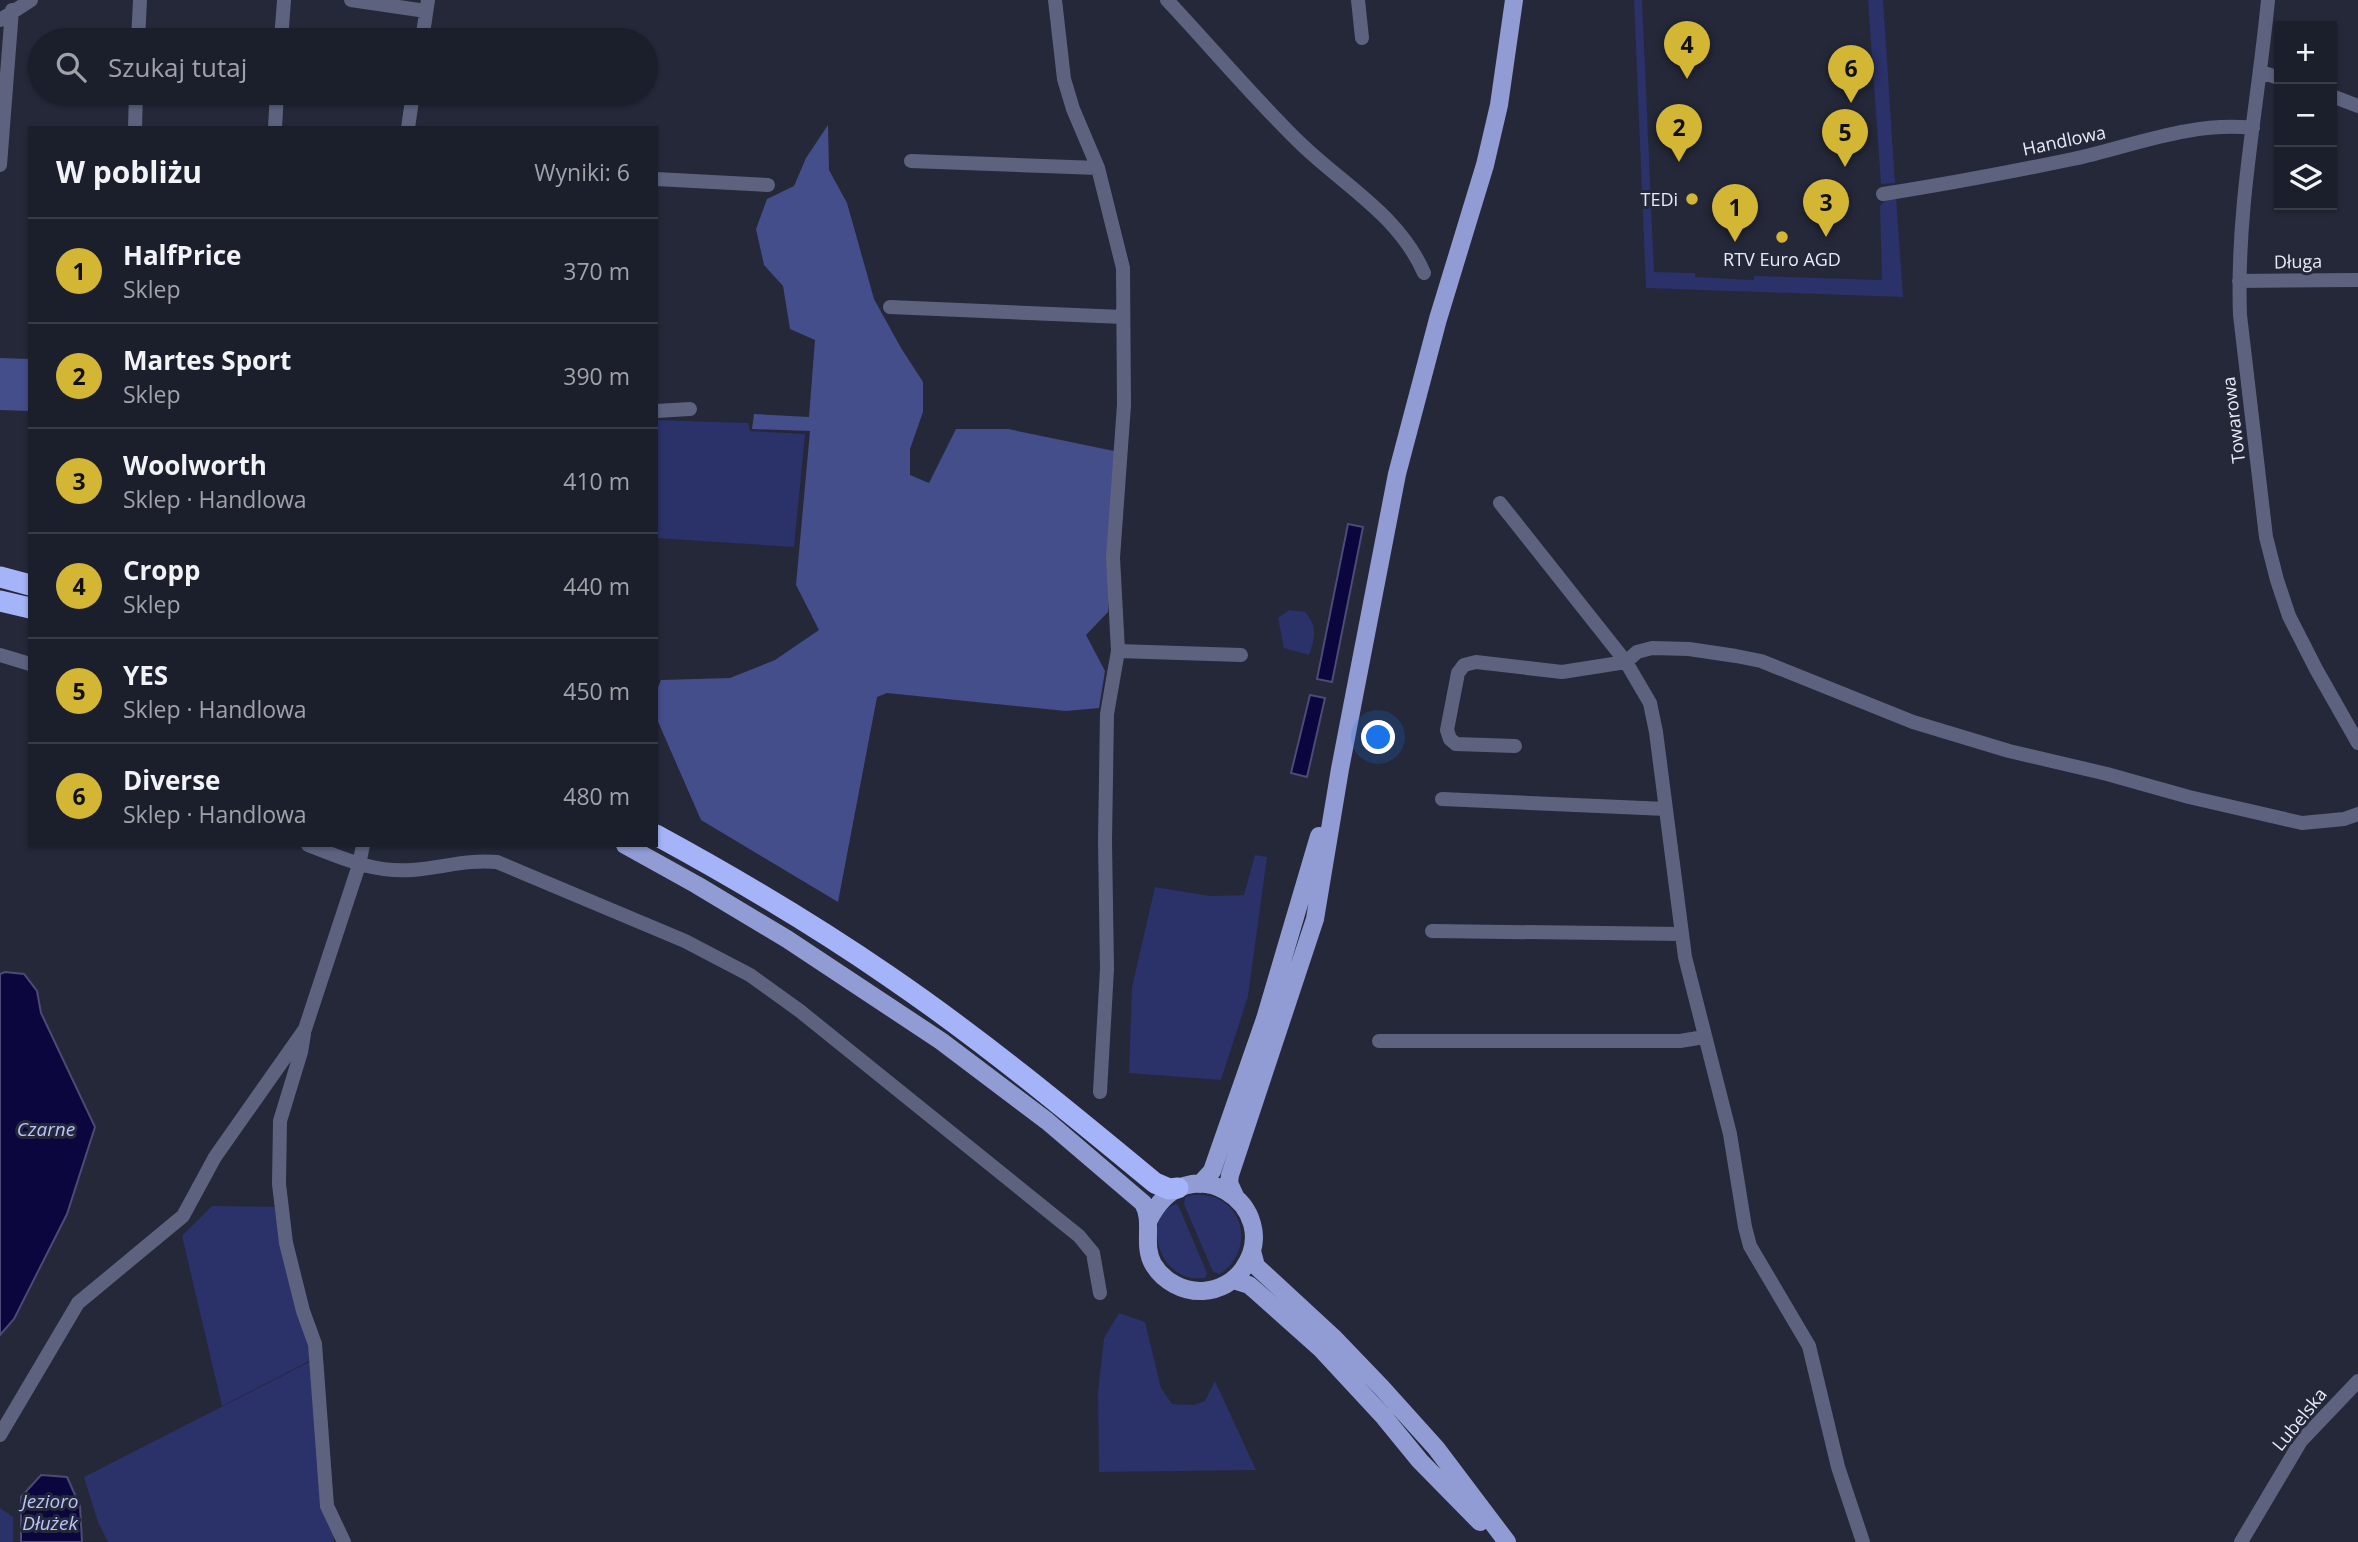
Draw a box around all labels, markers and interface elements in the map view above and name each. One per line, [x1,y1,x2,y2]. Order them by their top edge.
pin: 4 [1664,21,1710,79]
map controls [2274,21,2337,210]
button: + [2274,21,2337,84]
search box [28,28,658,105]
pin: 6 [1828,45,1874,103]
icon: search [52,48,90,86]
text: Szukaj tutaj [108,49,247,85]
button: − [2274,84,2337,147]
pin: 2 [1656,104,1702,162]
pin: 5 [1822,109,1868,167]
street label: Handlowa [2020,119,2108,161]
button: layers [2274,147,2337,210]
text: W pobliżu [56,151,202,192]
text: Wyniki: 6 [534,156,630,188]
pin: 3 [1803,179,1849,237]
pin: 1 [1712,184,1758,242]
place label: TEDi [1640,187,1678,211]
marker: TEDi [1684,191,1700,207]
marker: RTV Euro AGD [1774,229,1790,245]
text: HalfPrice [123,237,241,273]
place label: RTV Euro AGD [1723,247,1841,271]
street label: Długa [2274,249,2322,273]
text: 1 [72,255,86,287]
text: 370 m [563,255,630,287]
text: Sklep [123,273,181,305]
text: Martes Sport [123,342,291,378]
text: 2 [72,360,86,392]
text: 390 m [563,360,630,392]
street label: Towarowa [2216,375,2250,465]
text: Sklep [123,378,181,410]
text: Woolworth [123,447,267,483]
text: 3 [72,465,86,497]
text: 410 m [563,465,630,497]
text: Sklep · Handlowa [123,483,307,515]
text: Cropp [123,552,200,588]
text: 4 [72,570,86,602]
text: 440 m [563,570,630,602]
text: Sklep [123,588,181,620]
text: YES [123,657,168,693]
text: 5 [72,675,86,707]
text: 450 m [563,675,630,707]
text: Sklep · Handlowa [123,693,307,725]
your location [1361,720,1395,754]
text: Diverse [123,762,220,798]
text: 6 [72,780,86,812]
text: 480 m [563,780,630,812]
text: Sklep · Handlowa [123,798,307,830]
water label: Czarne [17,1116,75,1142]
street label: Lubelska [2266,1383,2332,1455]
water label: Jezioro Dłużek [19,1488,79,1536]

